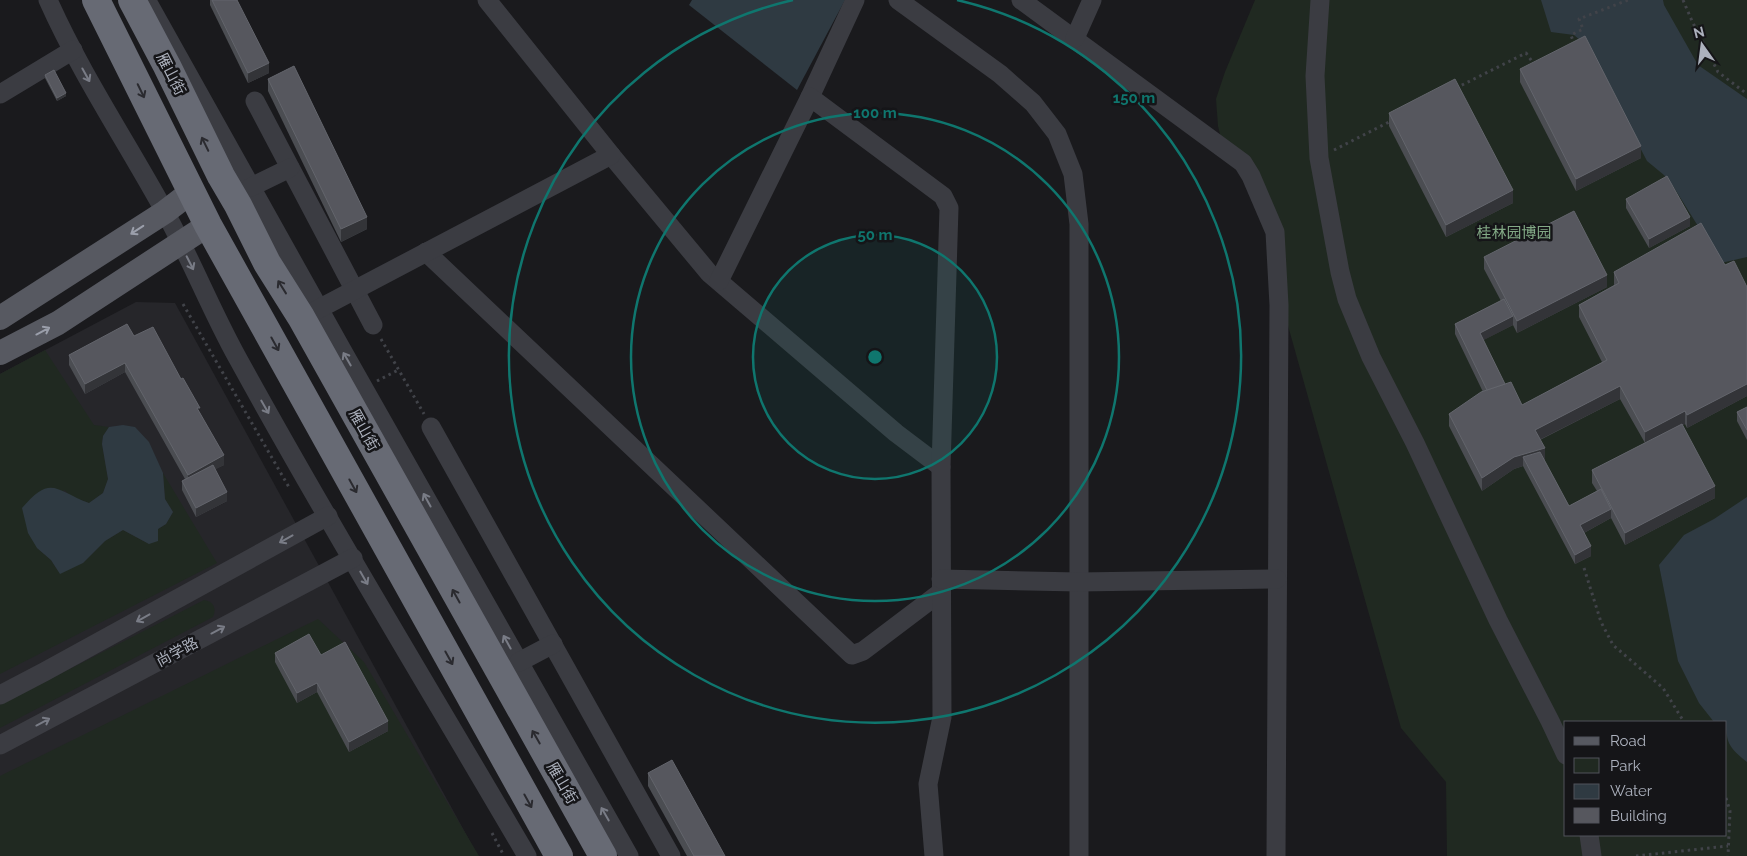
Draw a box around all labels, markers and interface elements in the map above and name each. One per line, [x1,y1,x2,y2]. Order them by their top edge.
north arrow [1677,20,1727,70]
text: N [1692,23,1706,41]
street label: 雁山街 [153,50,189,98]
one-way arrow [81,67,91,82]
one-way arrow [137,83,146,98]
text: 150 m [1113,89,1155,107]
text: 100 m [853,104,897,122]
one-way arrow [200,137,209,152]
park label: 桂林园博园 [1476,224,1552,242]
one-way arrow [130,225,144,235]
text: 50 m [857,226,893,244]
one-way arrow [185,255,195,270]
one-way arrow [276,280,286,294]
one-way arrow [35,326,50,335]
one-way arrow [270,336,280,350]
centre of rings [866,348,884,366]
one-way arrow [341,353,351,367]
one-way arrow [261,399,271,413]
street label: 雁山街 [345,406,383,454]
one-way arrow [349,478,359,492]
one-way arrow [422,494,432,508]
one-way arrow [279,535,293,545]
one-way arrow [359,570,369,585]
one-way arrow [451,589,460,604]
one-way arrow [137,613,151,623]
one-way arrow [210,625,225,634]
street label: 尚学路 [153,633,201,671]
one-way arrow [502,635,512,649]
one-way arrow [444,651,454,666]
one-way arrow [35,717,50,726]
legend [1564,721,1727,836]
one-way arrow [531,731,541,745]
text: Road [1610,732,1646,750]
text: Park [1610,757,1641,775]
street label: 雁山街 [543,759,581,807]
text: Water [1610,782,1653,800]
one-way arrow [523,793,533,808]
one-way arrow [599,807,609,821]
text: Building [1610,807,1667,825]

